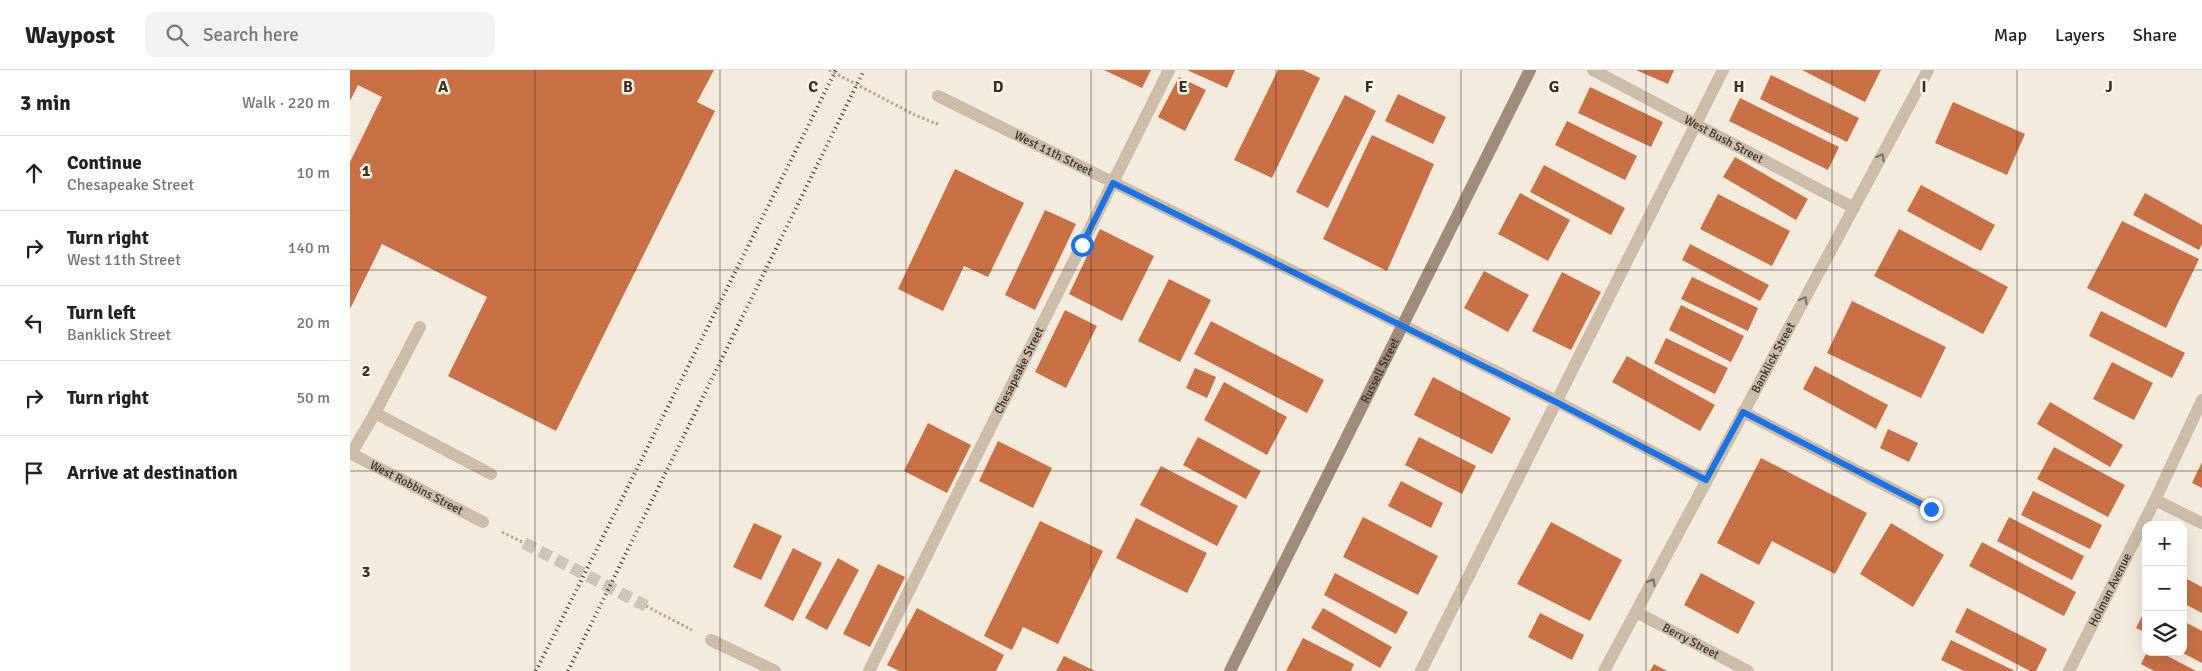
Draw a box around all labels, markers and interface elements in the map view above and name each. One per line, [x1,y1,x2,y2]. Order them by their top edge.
search box [145,12,495,57]
text: Waypost [25,20,115,50]
icon: search [163,21,191,49]
text: Search here [203,23,299,47]
text: Map [1994,24,2027,46]
text: Layers [2055,24,2105,46]
text: Share [2133,24,2177,46]
text: A [438,77,449,97]
text: B [623,77,633,97]
text: C [808,77,818,97]
text: D [993,77,1004,97]
text: E [1178,77,1188,97]
text: F [1365,77,1374,97]
text: G [1549,77,1559,97]
text: H [1734,77,1744,97]
text: I [1921,77,1927,97]
text: J [2105,77,2113,97]
text: 3 min [20,90,71,116]
text: Walk · 220 m [242,93,330,113]
street label: West Bush Street [1682,112,1766,166]
street label: West 11th Street [1012,127,1095,179]
text: Continue [67,151,142,175]
one-way arrow [1875,154,1885,163]
icon: ahead [20,159,48,187]
text: 1 [362,161,371,181]
text: 10 m [296,163,330,183]
text: Chesapeake Street [67,175,194,195]
text: Turn right [67,226,149,250]
icon: right [20,234,48,262]
route start [1071,234,1094,257]
text: 140 m [288,238,330,258]
text: West 11th Street [67,250,181,270]
one-way arrow [1798,296,1808,305]
text: Turn left [67,301,136,325]
icon: left [20,309,48,337]
text: 20 m [296,313,330,333]
street label: Banklick Street [1748,320,1798,396]
street label: Chesapeake Street [991,324,1047,416]
text: Banklick Street [67,325,171,345]
street label: Russell Street [1358,335,1403,405]
text: 2 [362,361,370,381]
icon: right [20,384,48,412]
text: Turn right [67,386,149,410]
text: 50 m [296,388,330,408]
street label: West Robbins Street [367,457,466,518]
icon: arrive [20,459,48,487]
text: Arrive at destination [67,461,238,485]
route end [1920,498,1943,521]
map controls [2142,521,2187,656]
button: + [2142,521,2187,566]
street label: Holman Avenue [2085,550,2135,629]
text: 3 [362,562,370,582]
button: − [2142,566,2187,611]
one-way arrow [1646,578,1656,587]
button: layers [2142,611,2187,656]
street label: Berry Street [1660,620,1722,662]

